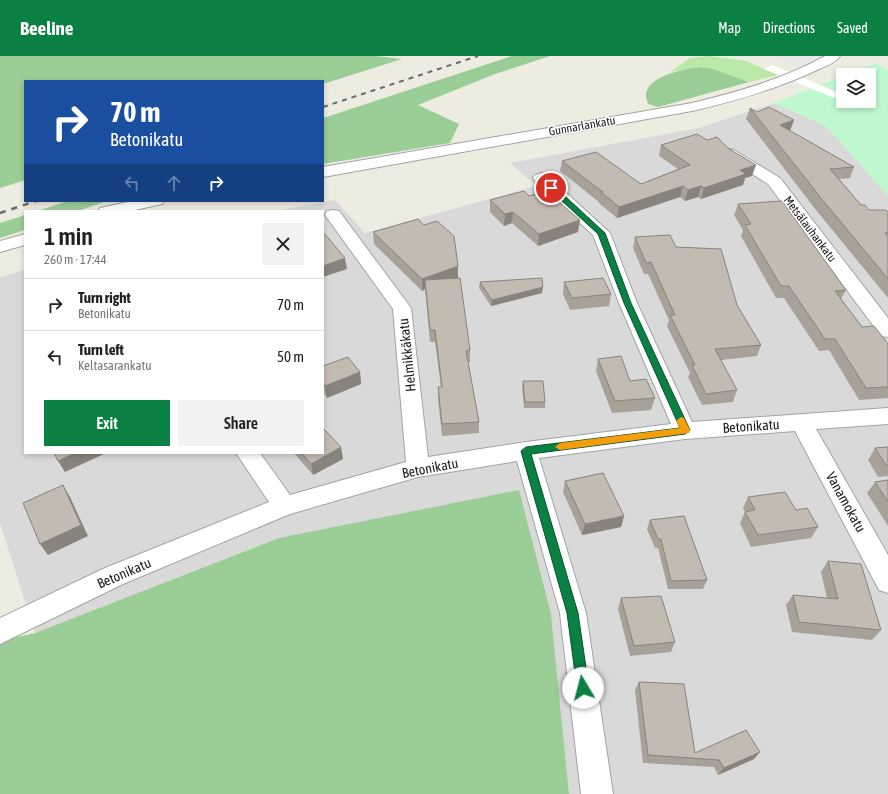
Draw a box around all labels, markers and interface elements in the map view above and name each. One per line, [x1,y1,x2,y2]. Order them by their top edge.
text: Beeline [20,17,73,39]
text: Map [718,20,741,36]
text: Directions [763,20,815,36]
text: Saved [837,20,868,36]
map controls [836,68,876,108]
button: layers [836,68,876,108]
icon: right [44,96,96,148]
text: 70 m [110,96,160,128]
street label: Gunnarlankatu [547,113,617,139]
text: Betonikatu [110,129,183,150]
pin [534,171,568,205]
icon: left [121,172,143,194]
icon: ahead [163,172,185,194]
icon: right [205,172,227,194]
icon: arrive [540,177,562,199]
street label: Metsälauhankatu [781,193,839,265]
text: 1 min [44,223,93,250]
button: close [262,223,304,265]
text: 260 m · 17:44 [44,252,107,267]
text: Turn right [78,289,131,306]
icon: right [44,294,66,316]
text: 70 m [277,296,304,313]
text: Betonikatu [78,306,131,321]
street label: Helmikkäkatu [395,317,419,393]
text: Turn left [78,341,124,358]
icon: left [44,346,66,368]
text: 50 m [277,348,304,365]
text: Keltasarankatu [78,358,152,373]
button: Exit [44,400,170,446]
button: Share [178,400,304,446]
street label: Betonikatu [722,416,780,436]
street label: Betonikatu [401,455,459,481]
street label: Vanamokatu [823,469,869,535]
street label: Betonikatu [95,555,153,591]
position arrow [562,667,604,709]

